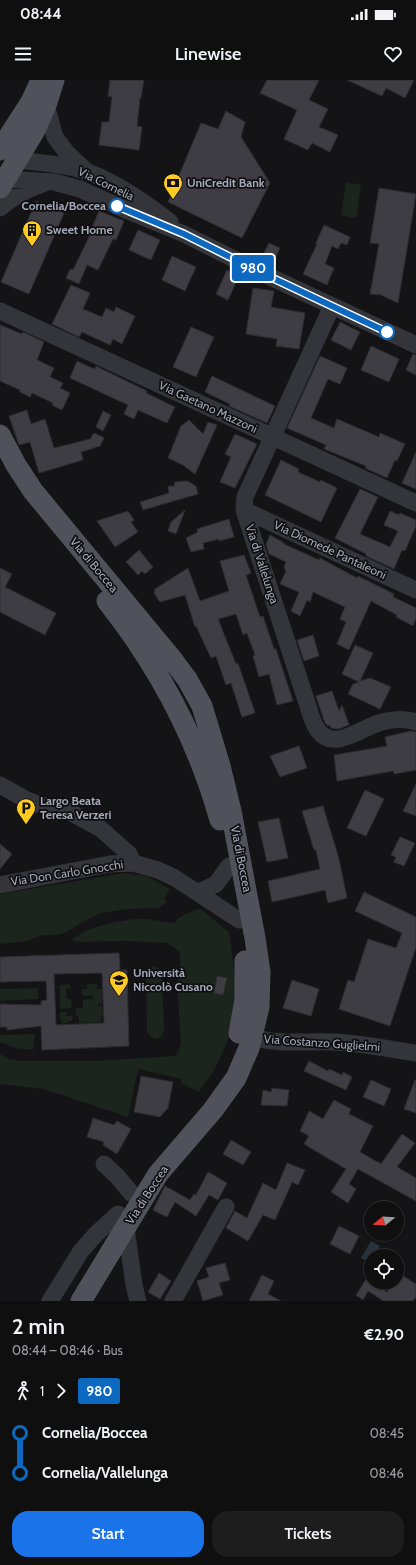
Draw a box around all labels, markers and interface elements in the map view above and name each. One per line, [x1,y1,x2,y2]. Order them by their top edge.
text: 08:44 [20,5,62,23]
icon: menu [12,43,34,65]
text: Linewise [175,43,241,65]
icon: heart [382,43,404,65]
street label: Via Cornelia [76,164,137,204]
bank icon: UniCredit Bank [162,172,184,200]
place label: UniCredit Bank [187,175,265,190]
place label: Cornelia/Boccea [22,198,106,213]
marker: Cornelia/Boccea [109,198,125,214]
building icon: Sweet Home [21,219,43,247]
place label: Sweet Home [46,222,113,237]
line badge: 980 [230,255,276,281]
text: 980 [240,259,266,277]
unlabelled marker [379,324,395,340]
street label: Via Gaetano Mazzoni [157,377,260,436]
street label: Via Diomede Pantaleoni [272,517,389,582]
street label: Via di Vallelunga [243,522,282,606]
street label: Via di Boccea [67,534,122,595]
place label: Largo Beata Teresa Verzeri [40,793,111,822]
parking icon: Largo Beata Teresa Verzeri [15,797,37,825]
street label: Via di Boccea [228,825,255,894]
street label: Via Don Carlo Gnocchi [10,856,124,889]
place label: Università Niccolò Cusano [133,965,213,994]
school or university icon: Università Niccolò Cusano [108,969,130,997]
street label: Via Costanzo Guglielmi [263,1031,381,1054]
street label: Via di Boccea [122,1162,171,1227]
north arrow [364,1201,404,1241]
map controls [364,1201,404,1289]
button: locate [364,1249,404,1289]
text: 2 min [12,1313,65,1340]
text: €2.90 [364,1326,404,1344]
text: 08:44 – 08:46 · Bus [12,1342,123,1358]
icon: walk [12,1380,34,1402]
icon: forward [50,1380,72,1402]
text: 980 [86,1382,112,1400]
text: 1 [40,1383,44,1399]
text: Cornelia/Boccea [42,1424,148,1442]
text: 08:45 [370,1425,404,1441]
text: Cornelia/Vallelunga [42,1464,168,1482]
text: 08:46 [369,1465,404,1481]
button: Start [12,1511,204,1557]
button: Tickets [212,1511,404,1557]

